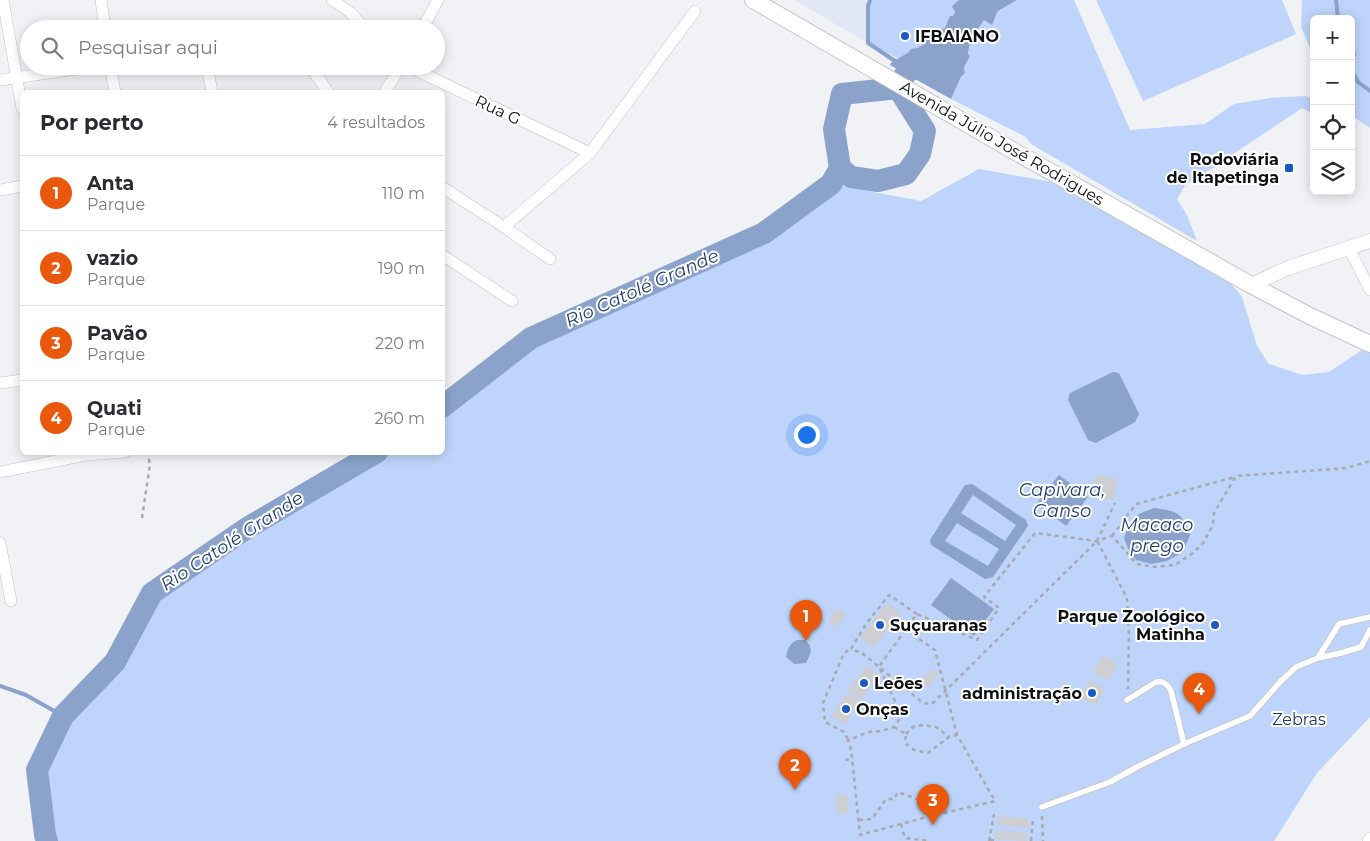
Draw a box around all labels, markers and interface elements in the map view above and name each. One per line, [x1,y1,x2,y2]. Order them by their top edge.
map controls [1310,15,1355,195]
button: + [1310,15,1355,60]
search box [20,20,445,75]
place label: IFBAIANO [915,27,999,46]
marker: IFBAIANO [899,30,911,42]
icon: search [38,34,66,62]
text: Pesquisar aqui [78,36,218,59]
button: − [1310,60,1355,105]
street label: Avenida Júlio José Rodrigues [897,77,1107,209]
street label: Rua G [472,91,524,129]
button: locate [1310,105,1355,150]
text: Por perto [40,110,144,135]
text: 4 resultados [327,113,425,132]
place label: Rodoviária de Itapetinga [1166,150,1279,187]
button: layers [1310,150,1355,195]
marker: Rodoviária de Itapetinga [1283,162,1295,174]
text: Anta [87,172,134,195]
text: 1 [53,184,59,203]
text: 110 m [382,184,425,203]
text: Parque [87,195,145,214]
water label: Rio Catolé Grande [562,244,722,332]
text: vazio [87,247,138,270]
text: 2 [51,259,61,278]
text: 190 m [378,259,425,278]
text: Parque [87,270,145,289]
text: Pavão [87,322,147,345]
text: 3 [51,334,61,353]
text: 220 m [375,334,425,353]
text: Parque [87,345,145,364]
text: Quati [87,397,142,420]
text: 4 [50,409,62,428]
text: 260 m [374,409,425,428]
text: Parque [87,420,145,439]
your location [794,422,820,448]
water label: Capivara, Ganso [1019,479,1105,522]
water label: Rio Catolé Grande [157,487,308,595]
water label: Macaco prego [1121,514,1193,557]
pin: 1 [790,600,822,641]
place label: Parque Zoológico Matinha [1058,607,1205,644]
place label: Suçuaranas [890,616,988,636]
marker: Suçuaranas [874,619,886,631]
marker: Parque Zoológico Matinha [1209,619,1221,631]
pin: 4 [1183,673,1215,714]
place label: Leões [874,674,923,693]
marker: Leões [858,677,870,689]
place label: administração [962,684,1082,704]
marker: administração [1086,687,1098,699]
place label: Onças [856,700,909,720]
marker: Onças [840,703,852,715]
park label: Zebras [1272,710,1326,729]
pin: 2 [779,749,811,790]
pin: 3 [917,784,949,825]

